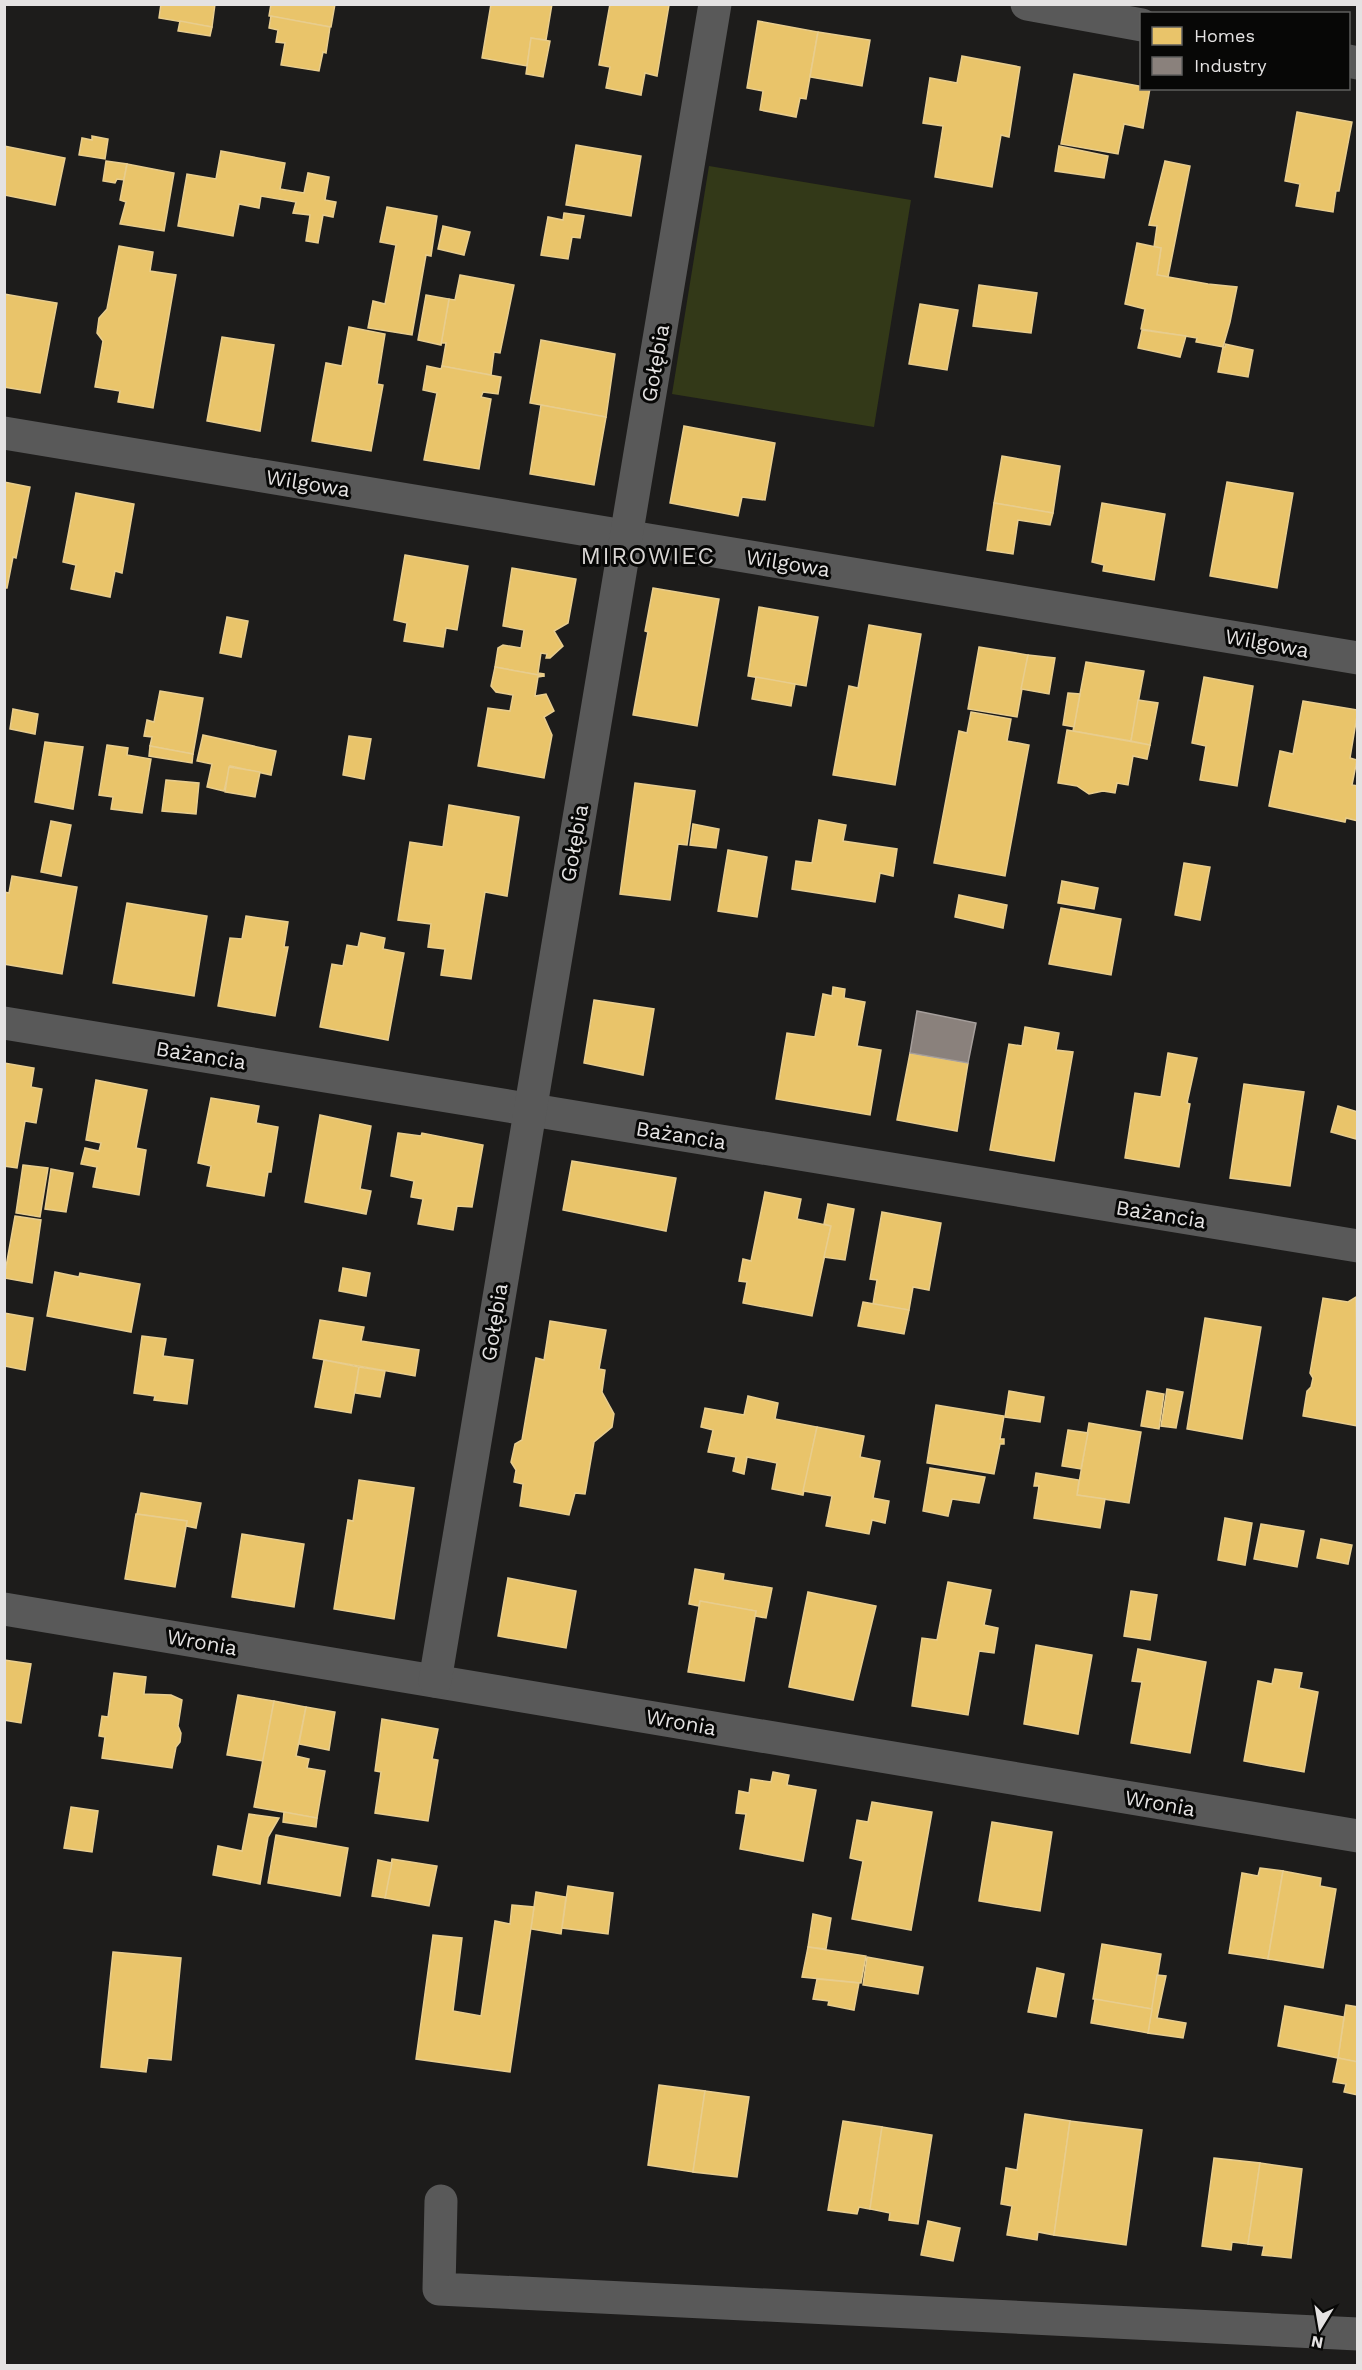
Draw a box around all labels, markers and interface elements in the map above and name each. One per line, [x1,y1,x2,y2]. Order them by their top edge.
legend [1140,12,1350,90]
text: Homes [1194,25,1255,46]
text: Industry [1194,55,1267,76]
street label: Gołębia [636,322,674,404]
street label: Wilgowa [264,464,352,502]
district label: MIROWIEC [581,542,715,570]
street label: Wilgowa [744,544,832,582]
street label: Wilgowa [1223,623,1311,663]
street label: Gołębia [555,802,593,884]
street label: Bażancia [154,1036,248,1074]
street label: Bażancia [634,1116,728,1154]
street label: Bażancia [1114,1195,1208,1233]
street label: Gołębia [476,1281,512,1363]
street label: Wronia [165,1624,239,1660]
street label: Wronia [644,1704,718,1740]
street label: Wronia [1123,1785,1197,1821]
north arrow [1290,2298,1350,2358]
text: N [1310,2332,1325,2353]

